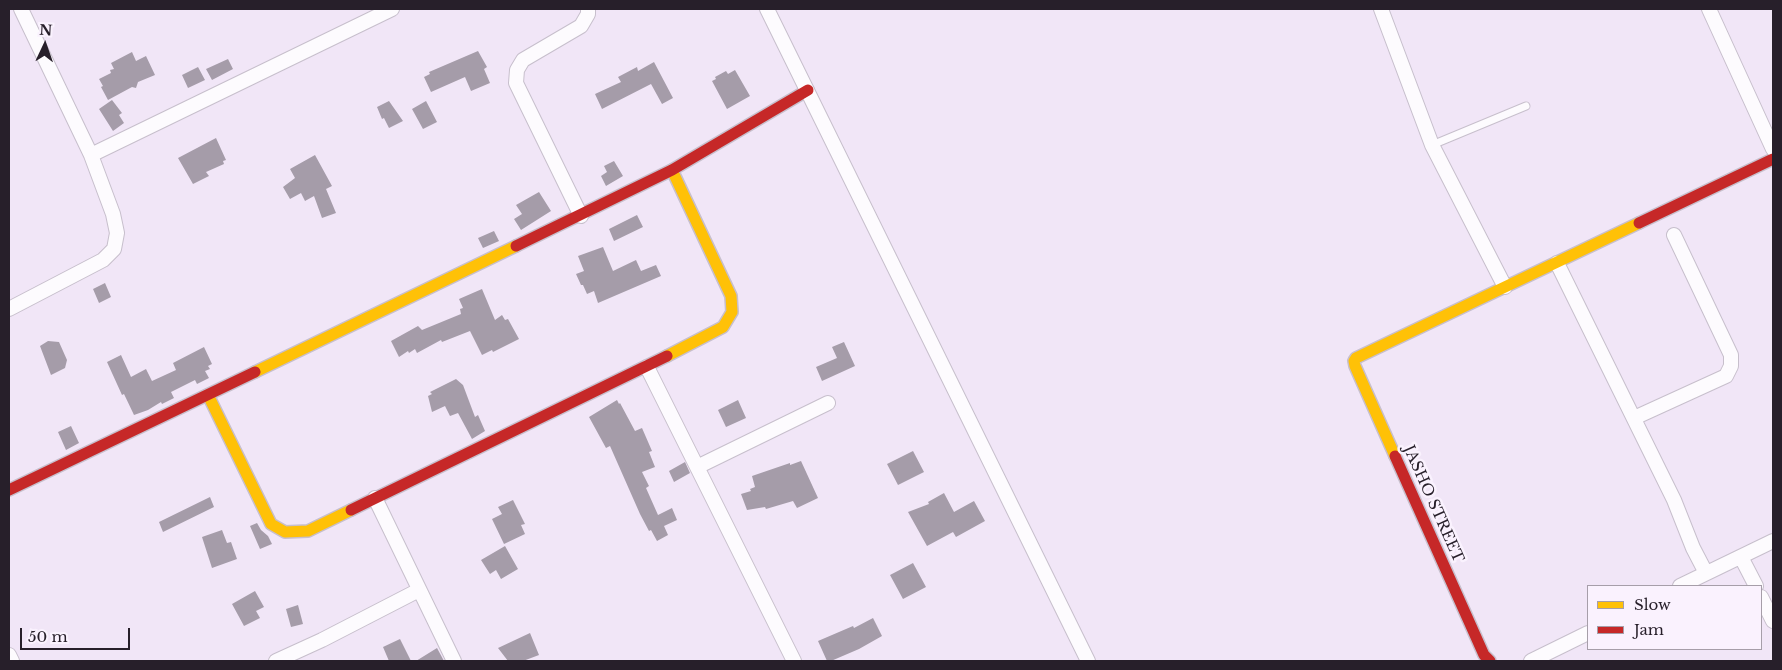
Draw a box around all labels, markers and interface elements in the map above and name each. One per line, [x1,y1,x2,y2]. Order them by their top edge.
north arrow [20,20,70,70]
text: N [39,21,53,39]
street label: JASHO STREET [1399,443,1467,565]
legend [1587,585,1762,650]
text: Slow [1634,595,1671,614]
scale bar [22,618,132,650]
text: Jam [1634,620,1664,639]
text: 50 m [28,627,68,646]

